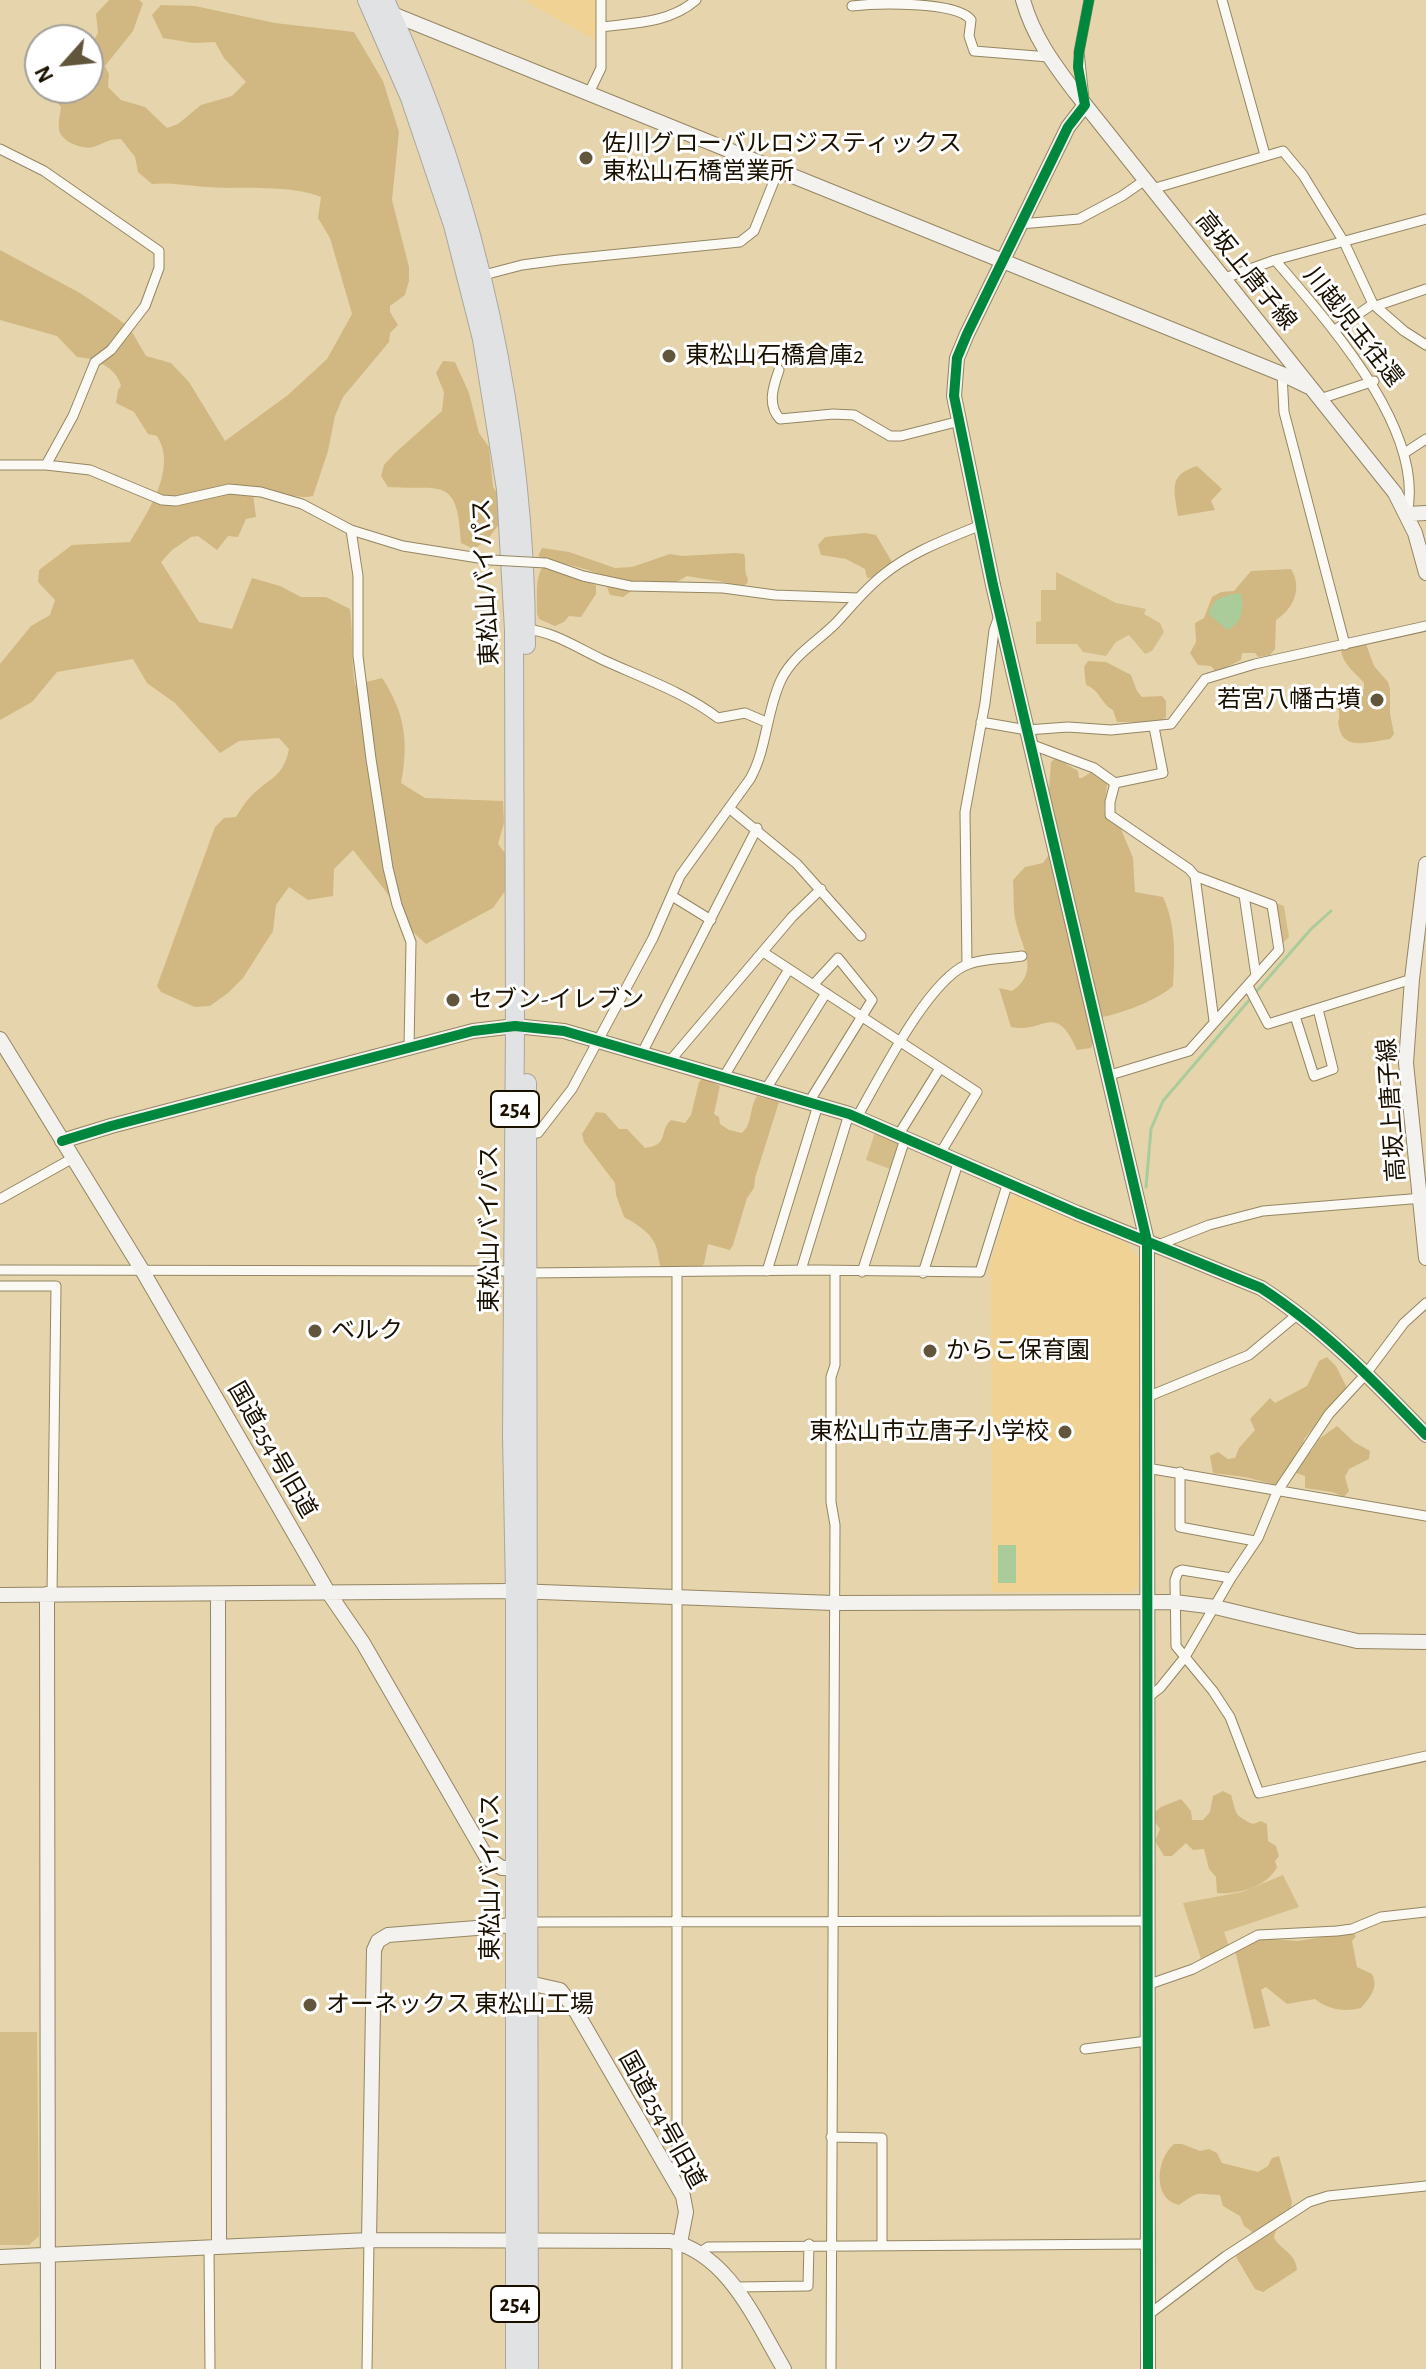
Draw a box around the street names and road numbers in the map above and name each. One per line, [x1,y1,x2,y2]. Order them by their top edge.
street label: 高坂上唐子線 [1189,206,1303,336]
street label: 川越児玉往還 [1297,261,1409,393]
street label: 東松山バイパス [467,497,505,667]
street label: 高坂上唐子線 [1373,1037,1411,1183]
road number: 254 [491,1091,539,1127]
street label: 東松山バイパス [476,1145,504,1313]
street label: 国道254号旧道 [221,1377,323,1523]
street label: 東松山バイパス [477,1793,505,1961]
street label: 国道254号旧道 [612,2046,712,2194]
road number: 254 [491,2286,539,2322]

